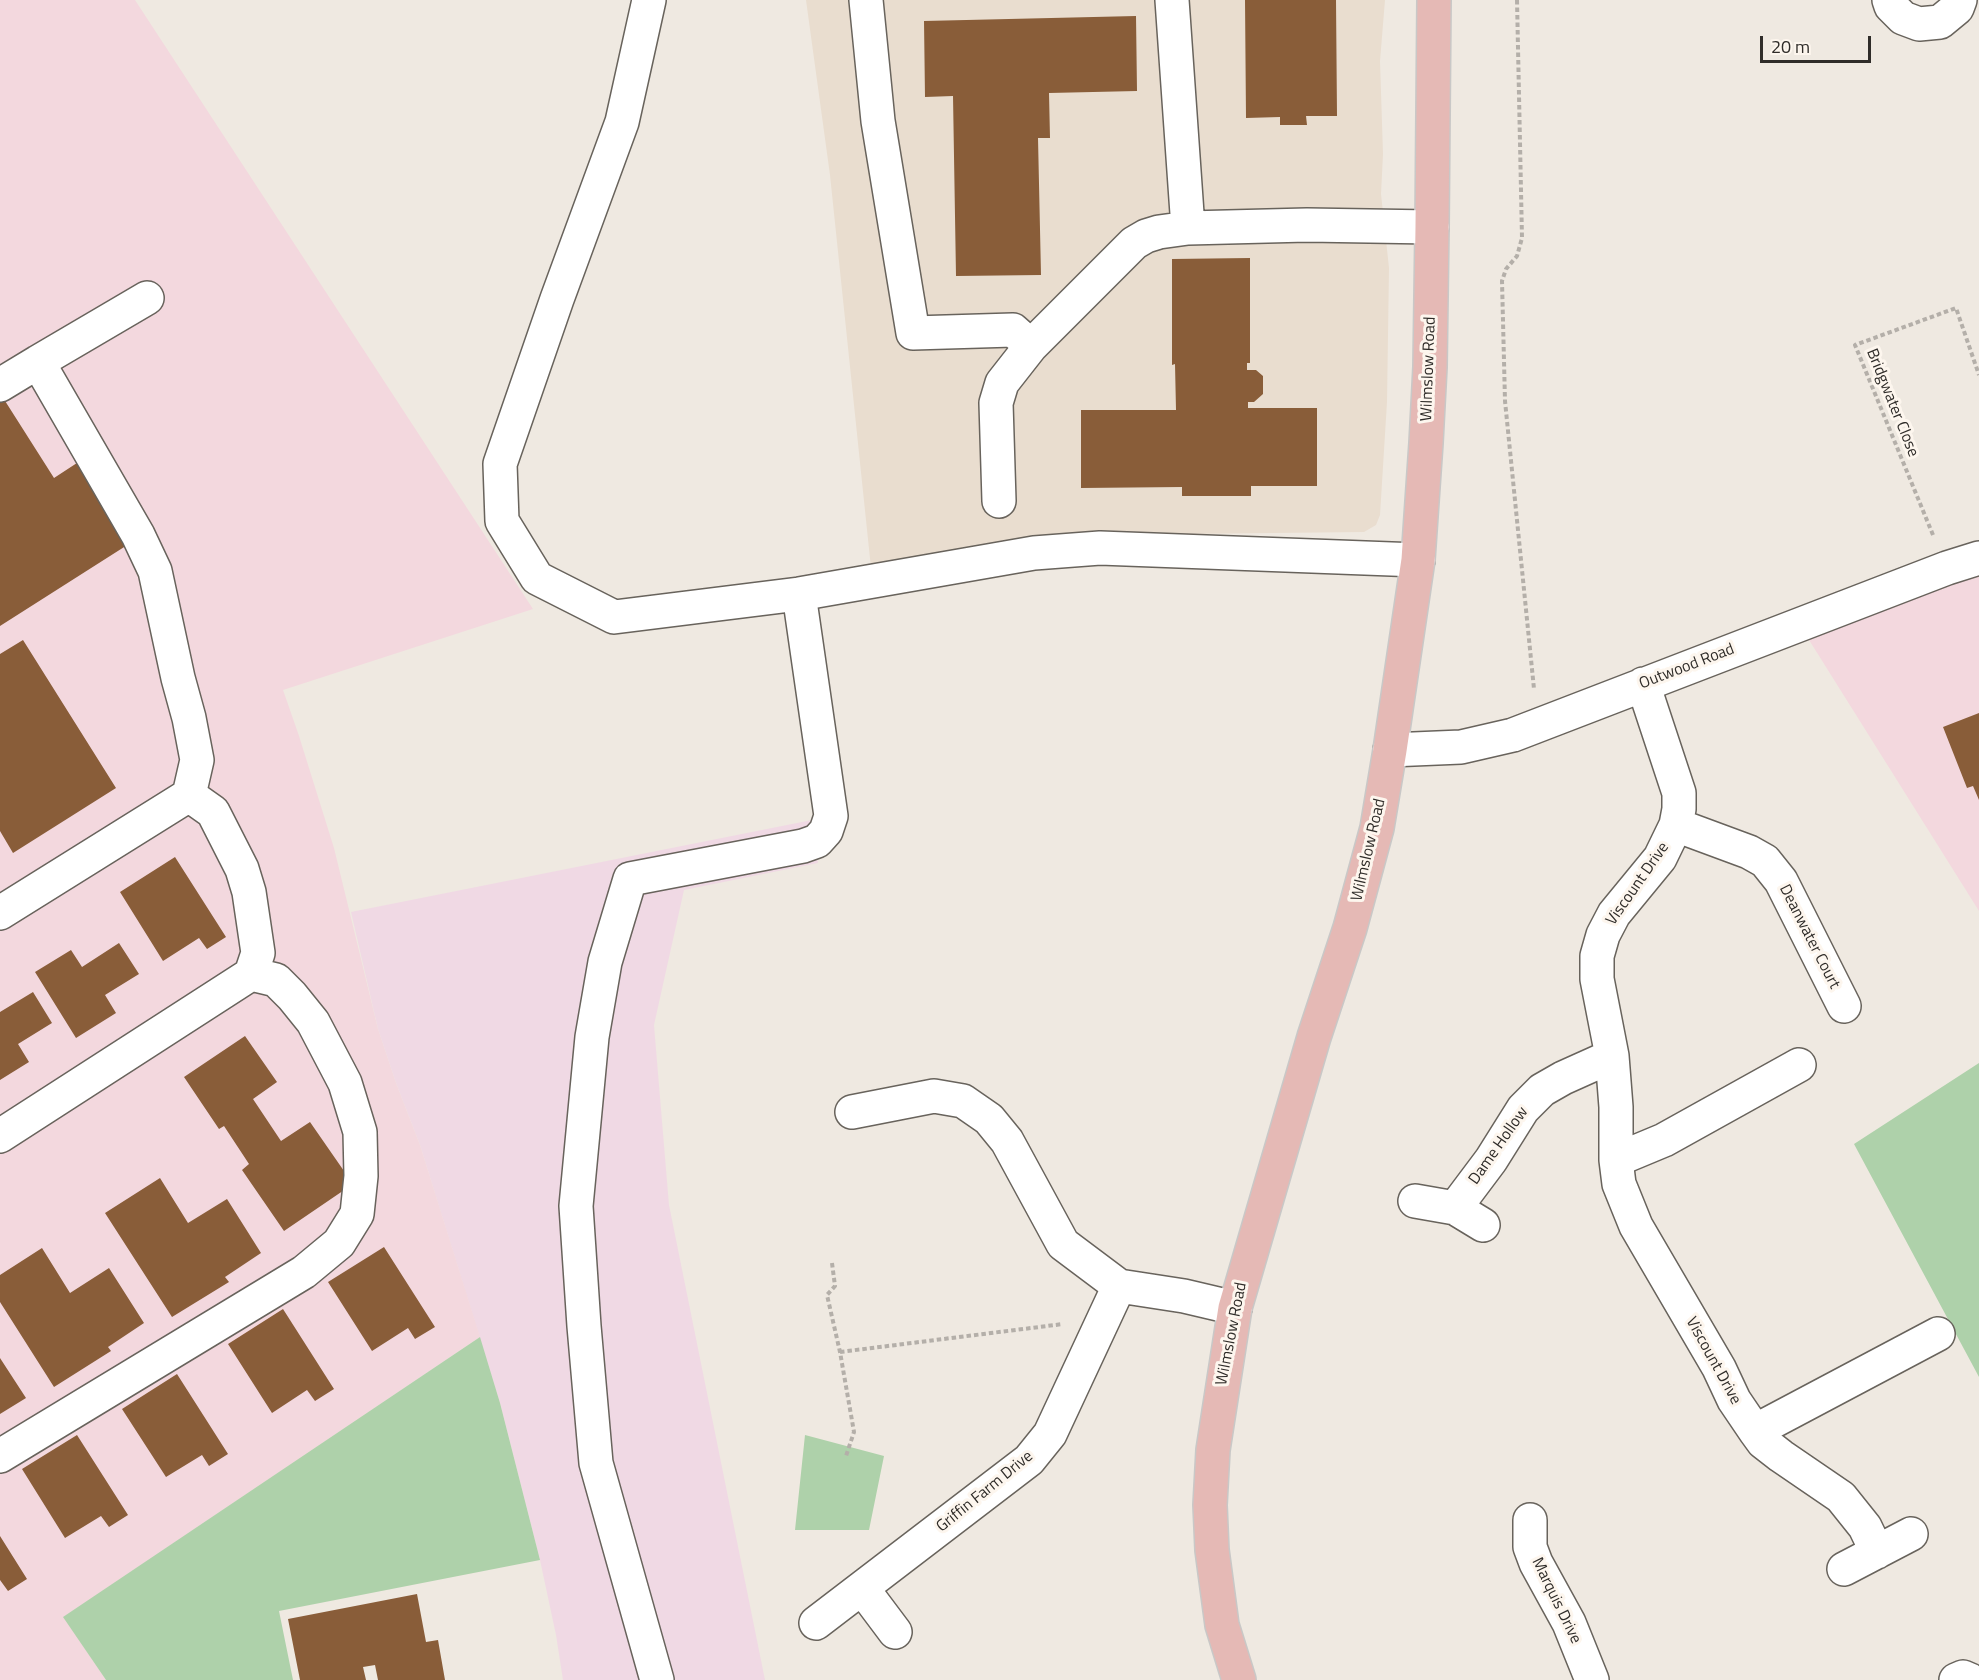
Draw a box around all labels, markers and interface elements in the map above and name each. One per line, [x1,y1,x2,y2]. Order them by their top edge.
scale bar [1763,24,1874,62]
text: 20 m [1771,33,1810,60]
street label: Wilmslow Road [1418,316,1440,422]
street label: Bridgwater Close [1862,346,1922,460]
street label: Outwood Road [1637,640,1737,694]
street label: Wilmslow Road [1348,797,1390,903]
street label: Viscount Drive [1602,839,1674,929]
street label: Deanwater Court [1774,882,1844,992]
street label: Dame Hollow [1465,1103,1533,1189]
street label: Wilmslow Road [1213,1281,1251,1387]
street label: Viscount Drive [1681,1314,1745,1408]
street label: Griffin Farm Drive [933,1447,1037,1537]
street label: Marquis Drive [1527,1555,1585,1647]

